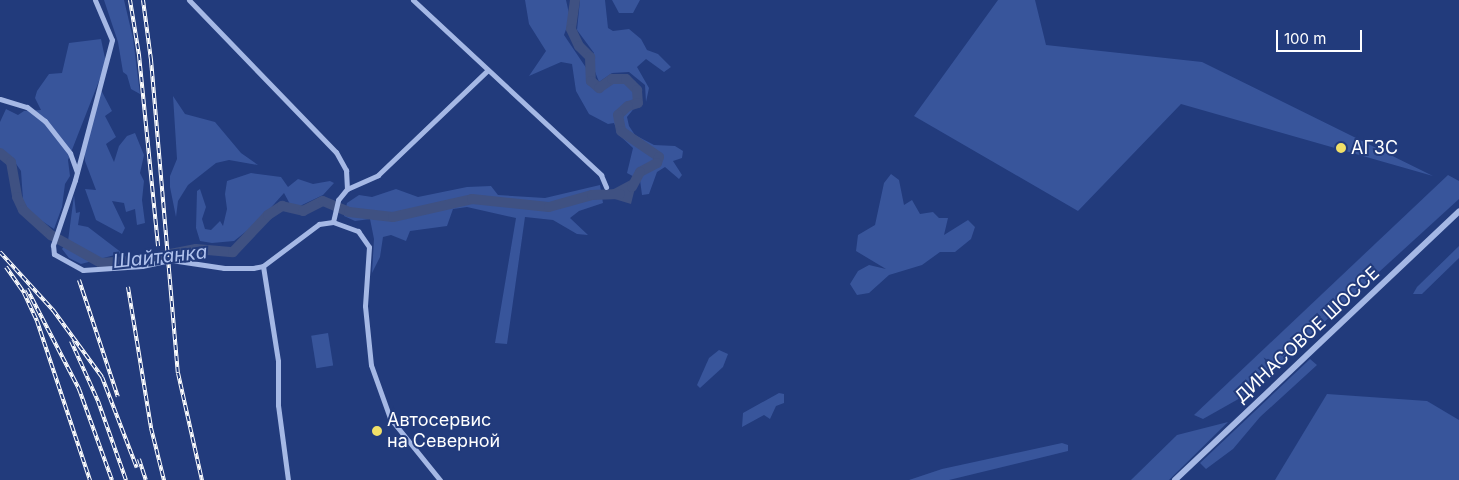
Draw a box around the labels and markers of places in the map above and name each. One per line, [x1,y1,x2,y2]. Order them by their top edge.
place label: АГЗС [1351,137,1398,159]
marker: АГЗС [1335,142,1347,154]
place label: Автосервис на Северной [387,410,500,452]
marker: Автосервис на Северной [371,425,383,437]

